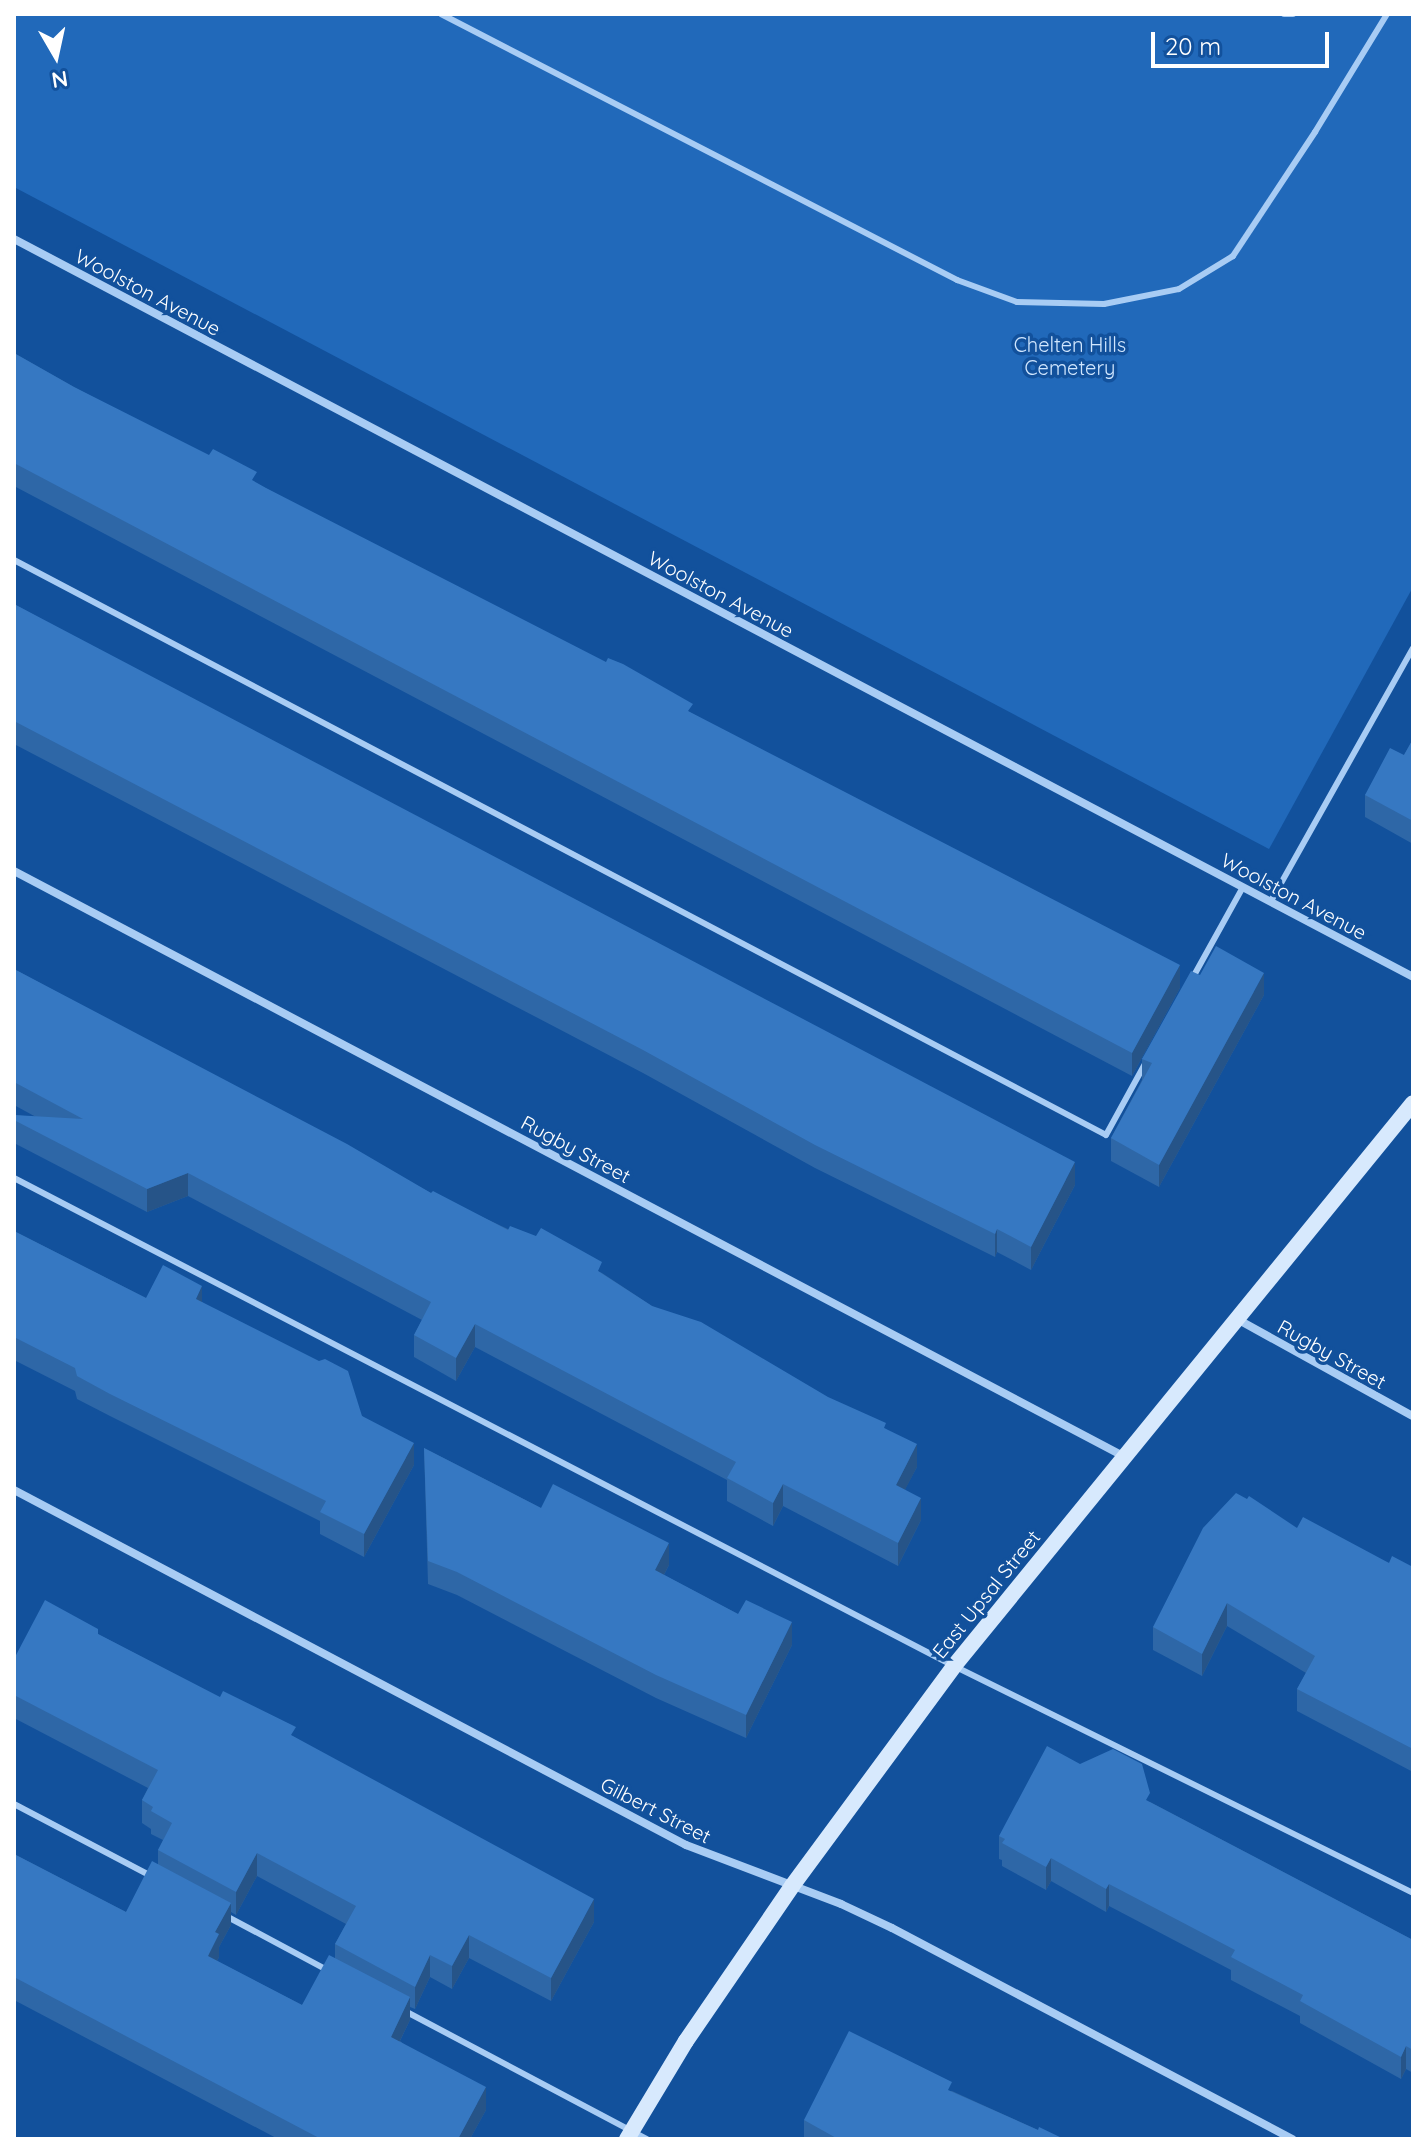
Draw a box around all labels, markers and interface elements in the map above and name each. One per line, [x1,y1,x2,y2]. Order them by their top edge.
north arrow [16,16,96,96]
scale bar [1155,16,1333,66]
text: 20 m [1165,31,1221,61]
text: N [50,65,70,95]
street label: Woolston Avenue [71,244,225,340]
park label: Chelten Hills Cemetery [1014,333,1126,380]
street label: Woolston Avenue [644,546,798,642]
street label: Woolston Avenue [1217,848,1371,944]
street label: Rugby Street [517,1110,635,1188]
street label: Rugby Street [1274,1314,1390,1394]
street label: East Upsal Street [927,1525,1045,1663]
street label: Gilbert Street [597,1772,715,1848]

